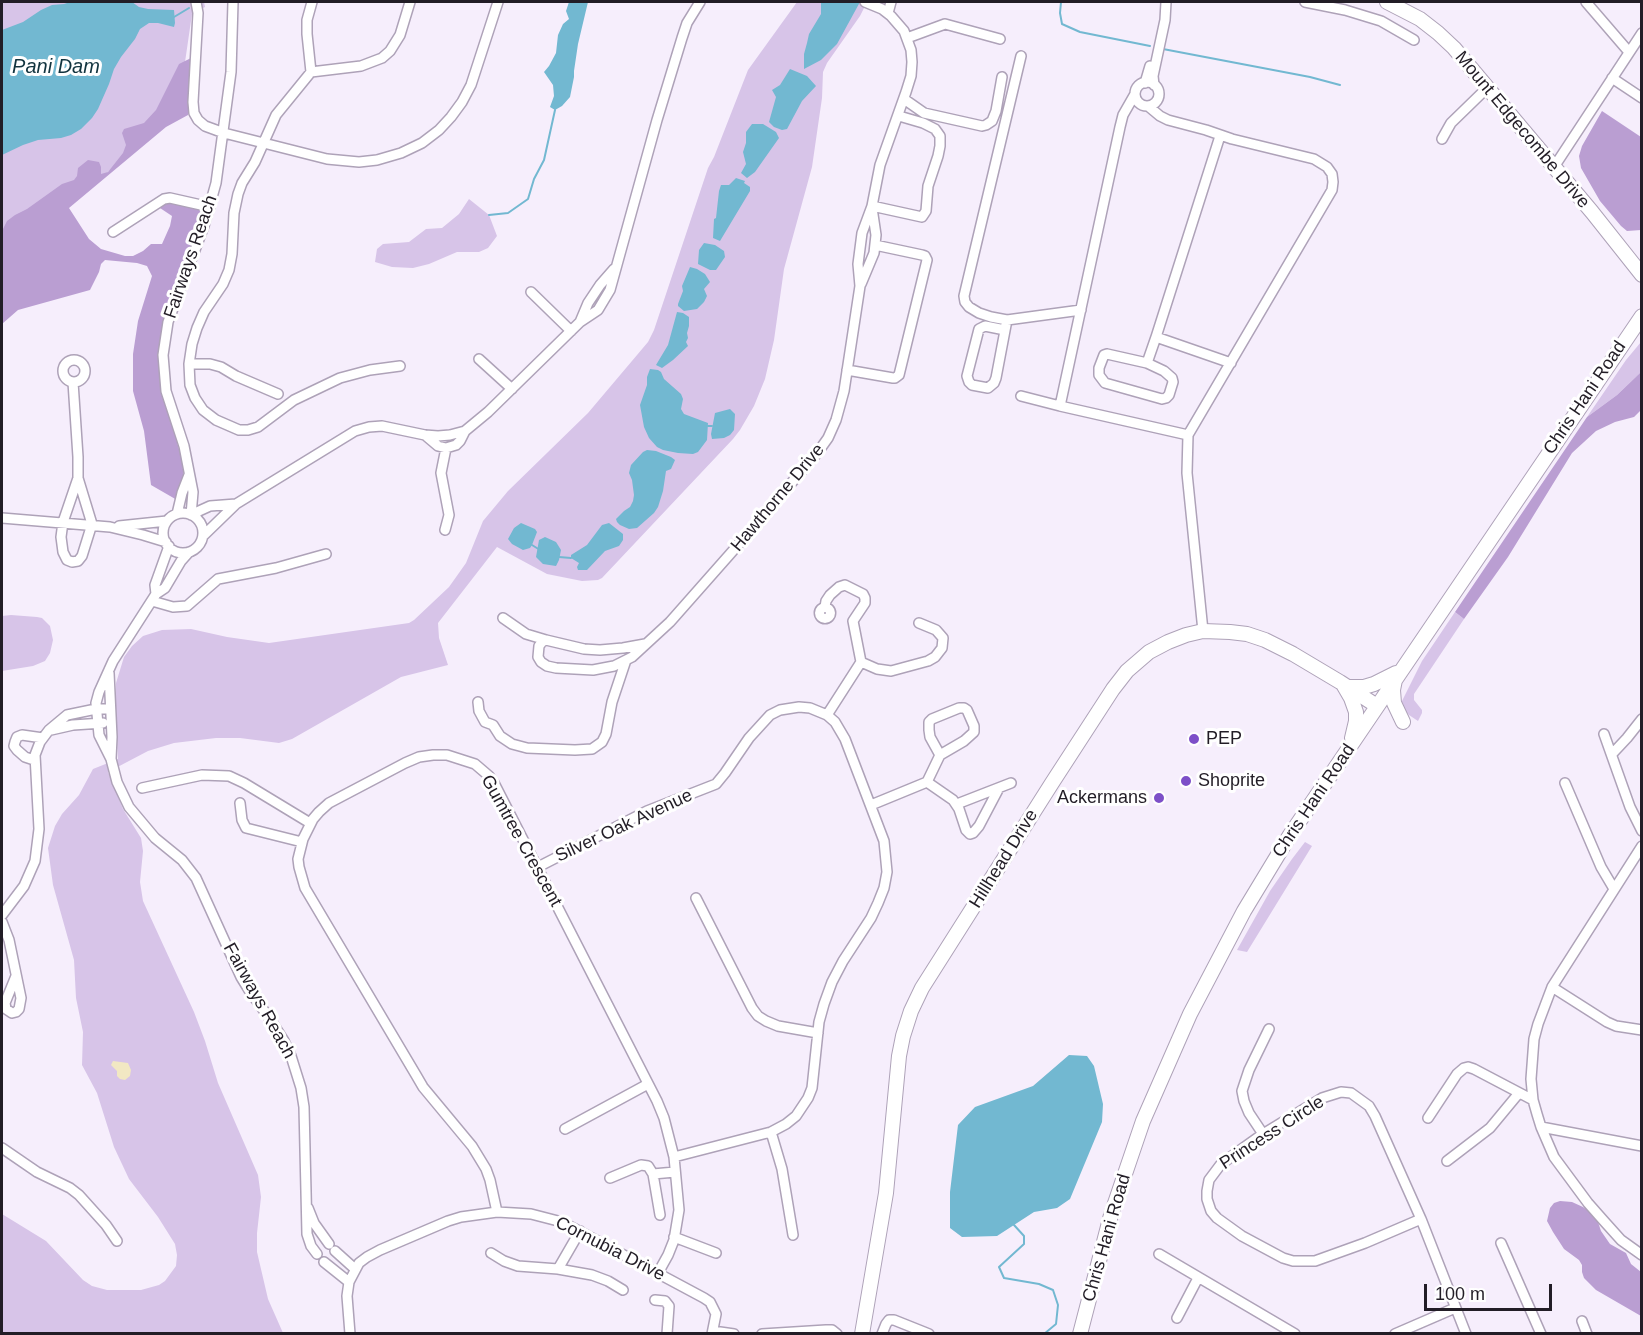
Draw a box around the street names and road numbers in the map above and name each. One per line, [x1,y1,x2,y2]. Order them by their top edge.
street label: Mount Edgecombe Drive [1450,47,1594,213]
street label: Fairways Reach [160,192,222,322]
street label: Chris Hani Road [1539,337,1631,459]
street label: Hawthorne Drive [727,440,829,556]
street label: Chris Hani Road [1268,740,1360,862]
street label: Gumtree Crescent [476,771,566,911]
street label: Silver Oak Avenue [552,785,696,867]
street label: Hillhead Drive [965,806,1043,912]
street label: Fairways Reach [218,939,300,1063]
street label: Princess Circle [1216,1091,1328,1175]
street label: Chris Hani Road [1078,1172,1136,1304]
street label: Cornubia Drive [552,1212,668,1286]

